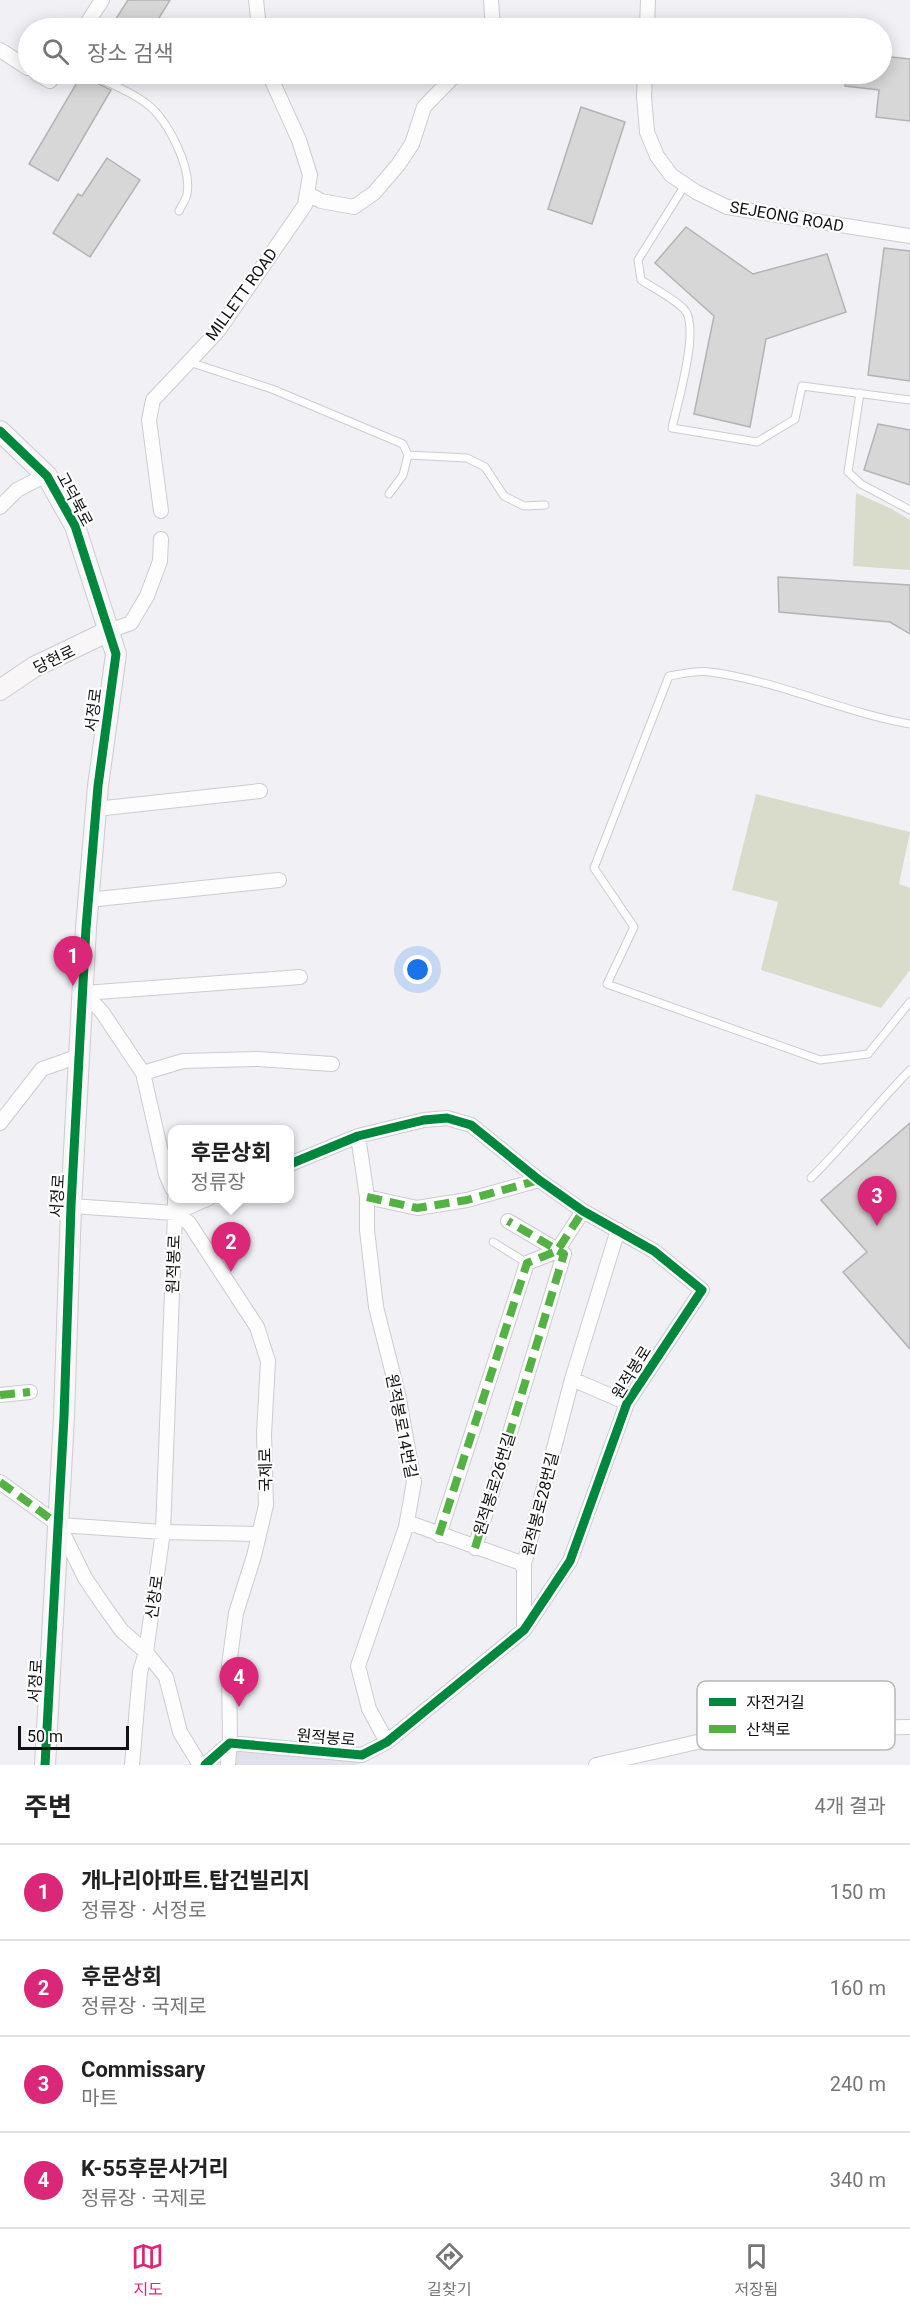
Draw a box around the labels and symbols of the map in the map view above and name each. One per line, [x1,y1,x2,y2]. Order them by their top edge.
street label: SEJEONG ROAD [728,197,845,236]
street label: MILLETT ROAD [202,244,281,344]
street label: 고덕북로 [52,469,97,530]
street label: 당현로 [30,641,78,678]
street label: 서정로 [81,687,106,733]
pin: 1 [54,936,92,986]
your location [403,955,432,984]
street label: 서정로 [47,1173,68,1219]
pin: 3 [858,1176,896,1226]
pin: 2 [212,1222,250,1272]
street label: 원적봉로 [163,1234,184,1294]
street label: 원적봉로 [608,1342,655,1402]
street label: 원적봉로14번길 [382,1372,421,1480]
street label: 원적봉로26번길 [470,1431,519,1538]
street label: 국제로 [256,1447,275,1492]
street label: 원적봉로28번길 [518,1450,563,1558]
street label: 신창로 [142,1574,167,1620]
street label: 서정로 [25,1658,46,1704]
pin: 4 [220,1658,258,1707]
legend [697,1681,895,1750]
text: 자전거길 [746,1693,805,1712]
text: 산책로 [746,1720,790,1739]
scale bar [18,1723,129,1750]
street label: 원적봉로 [296,1725,356,1750]

